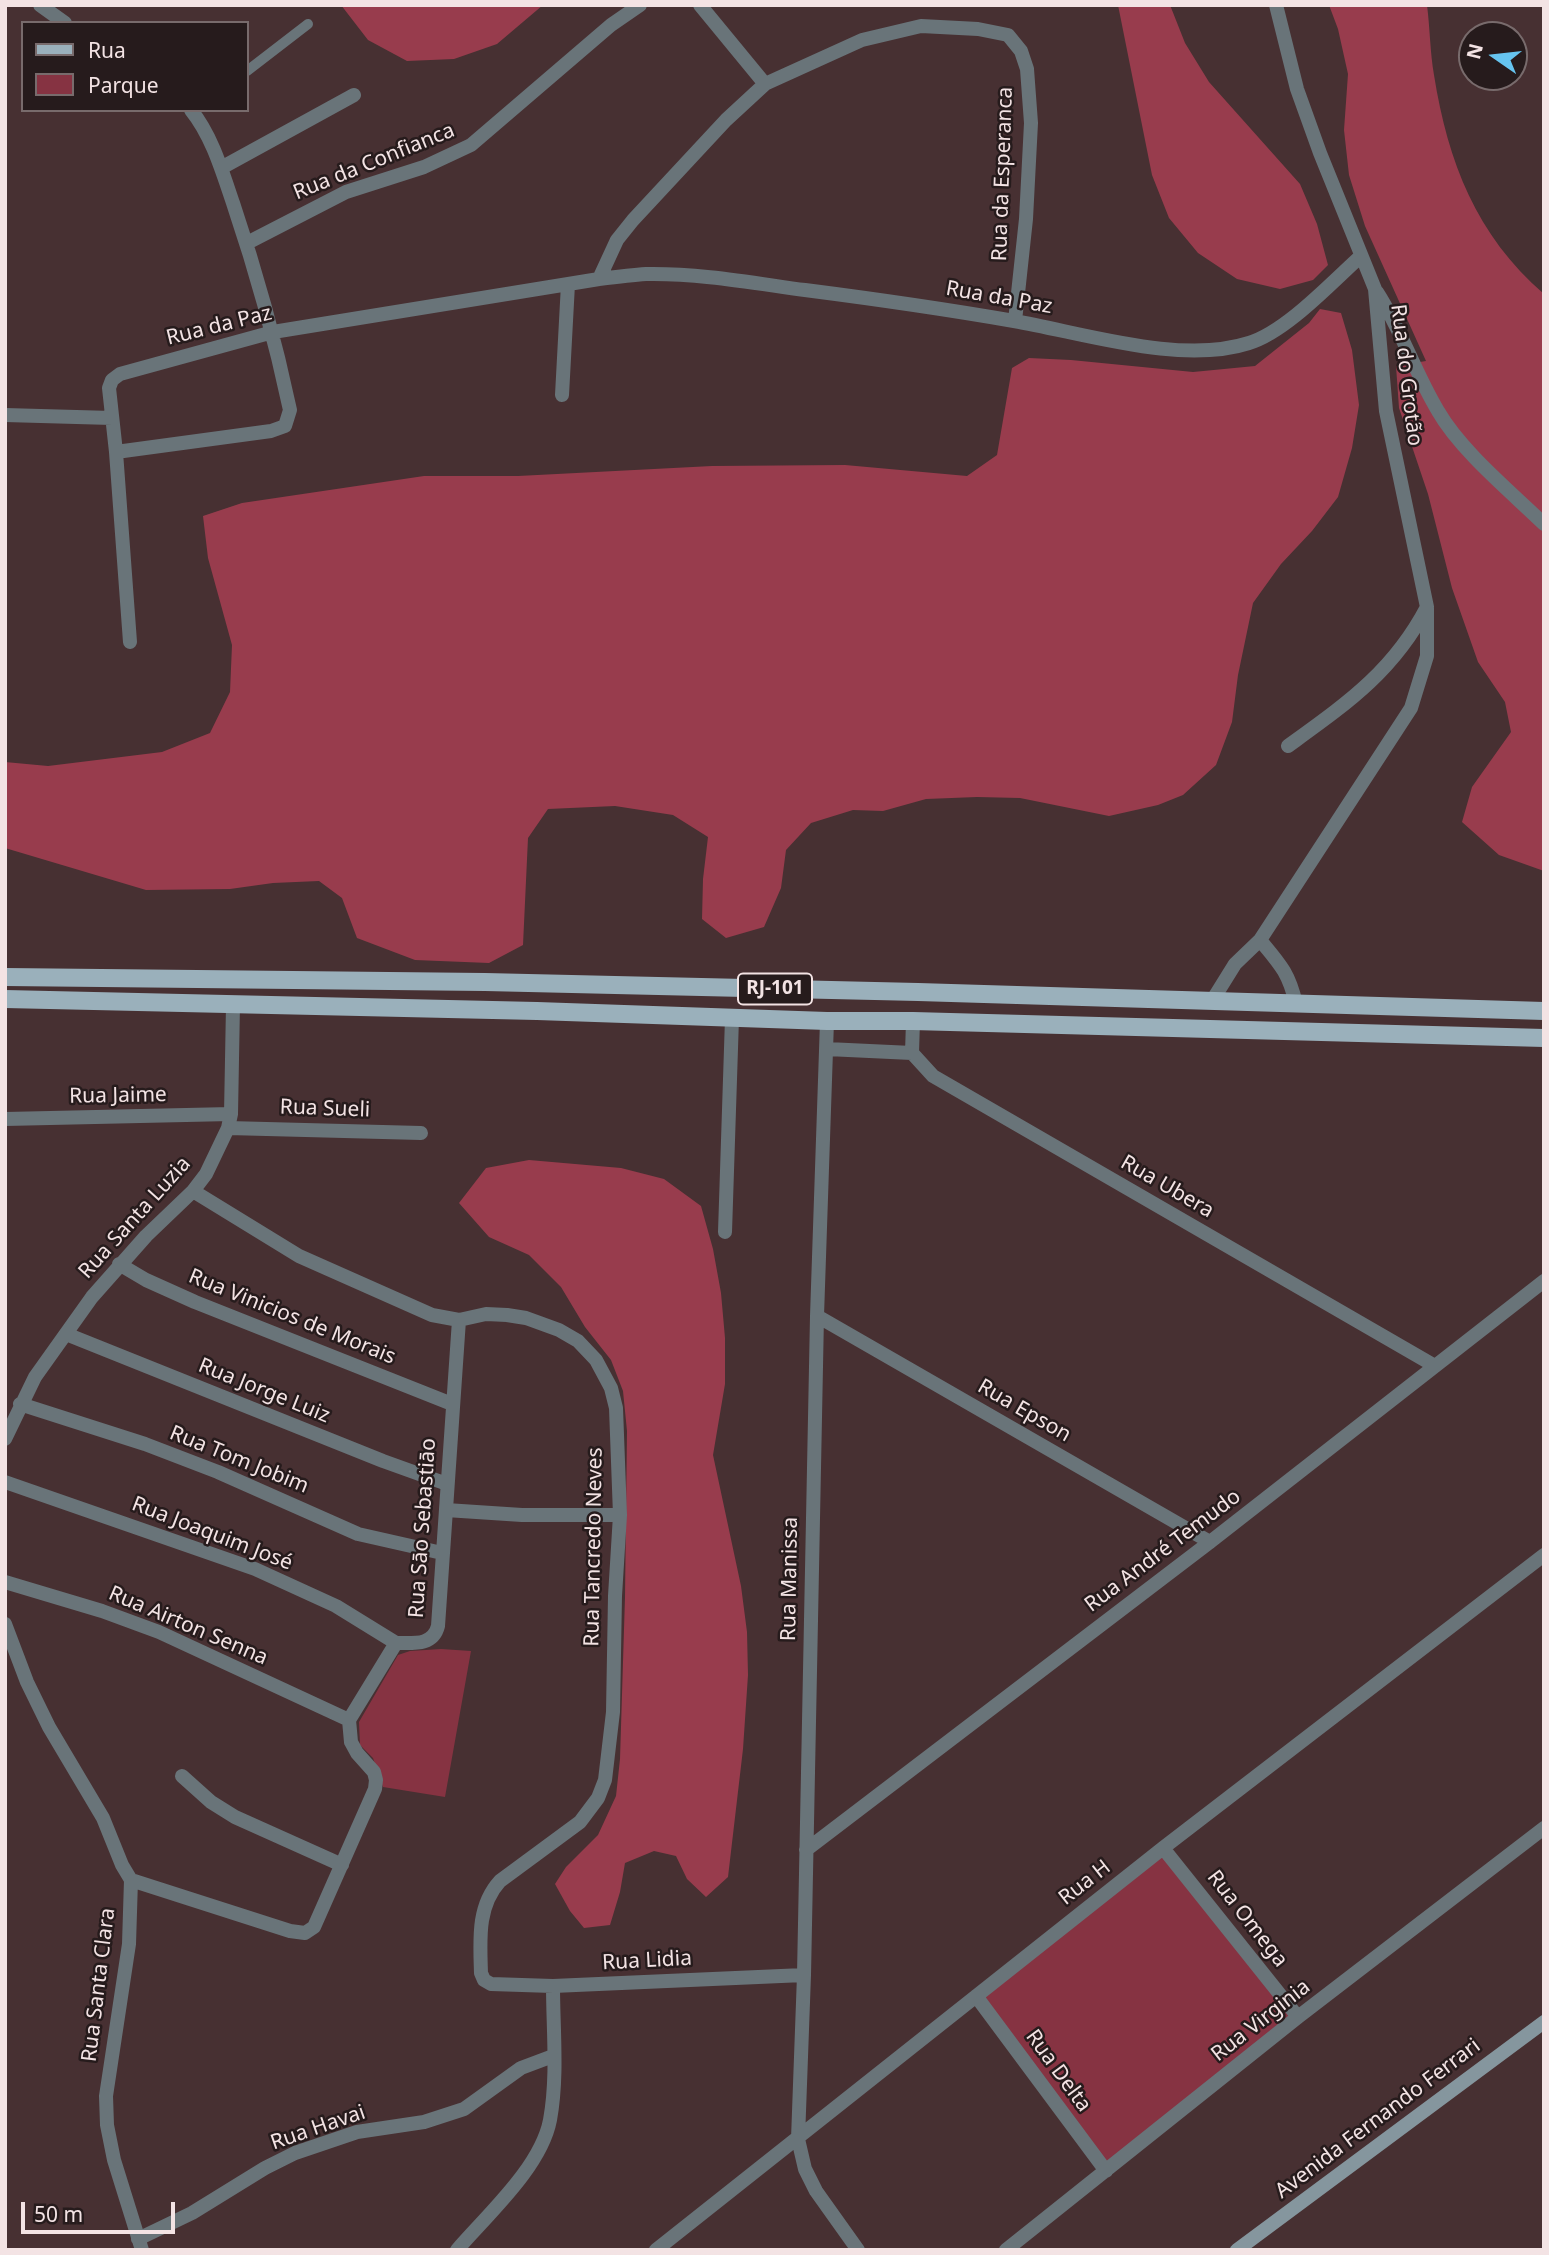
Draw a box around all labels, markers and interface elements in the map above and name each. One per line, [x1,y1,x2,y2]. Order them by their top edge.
legend [21,21,248,112]
north arrow [1458,21,1528,91]
text: Rua [88,36,126,64]
text: N [1460,41,1489,62]
text: Parque [88,71,158,99]
street label: Rua da Esperanca [987,86,1019,262]
street label: Rua da Confianca [290,118,458,206]
street label: Rua da Paz [944,276,1054,320]
street label: Rua da Paz [164,301,274,351]
street label: Rua do Grotão [1385,303,1427,447]
road number: RJ-101 [738,973,812,1004]
street label: Rua Jaime [69,1083,167,1109]
street label: Rua Sueli [279,1095,371,1123]
street label: Rua Ubera [1116,1150,1218,1224]
street label: Rua Santa Luzia [74,1152,196,1284]
street label: Rua Vinicios de Morais [185,1264,399,1370]
street label: Rua Jorge Luiz [195,1353,333,1429]
street label: Rua Epson [973,1374,1075,1448]
street label: Rua Tom Jobim [166,1421,312,1499]
street label: Rua Sāo Sebastiāo [404,1437,442,1619]
street label: Rua Tancredo Neves [580,1447,608,1647]
street label: Rua André Temudo [1080,1484,1246,1618]
street label: Rua Joaquim José [128,1492,296,1576]
street label: Rua Manissa [776,1517,804,1641]
street label: Rua Airton Senna [105,1581,271,1671]
street label: Rua H [1054,1855,1116,1911]
street label: Rua Omega [1201,1866,1293,1972]
street label: Rua Santa Clara [77,1907,121,2063]
street label: Rua Lidia [601,1946,693,1976]
street label: Rua Virginia [1207,1975,1315,2067]
street label: Rua Delta [1020,2025,1096,2117]
street label: Avenida Fernando Ferrari [1270,2034,1486,2204]
street label: Rua Havai [267,2100,369,2156]
scale bar [24,2188,178,2232]
text: 50 m [34,2200,83,2228]

